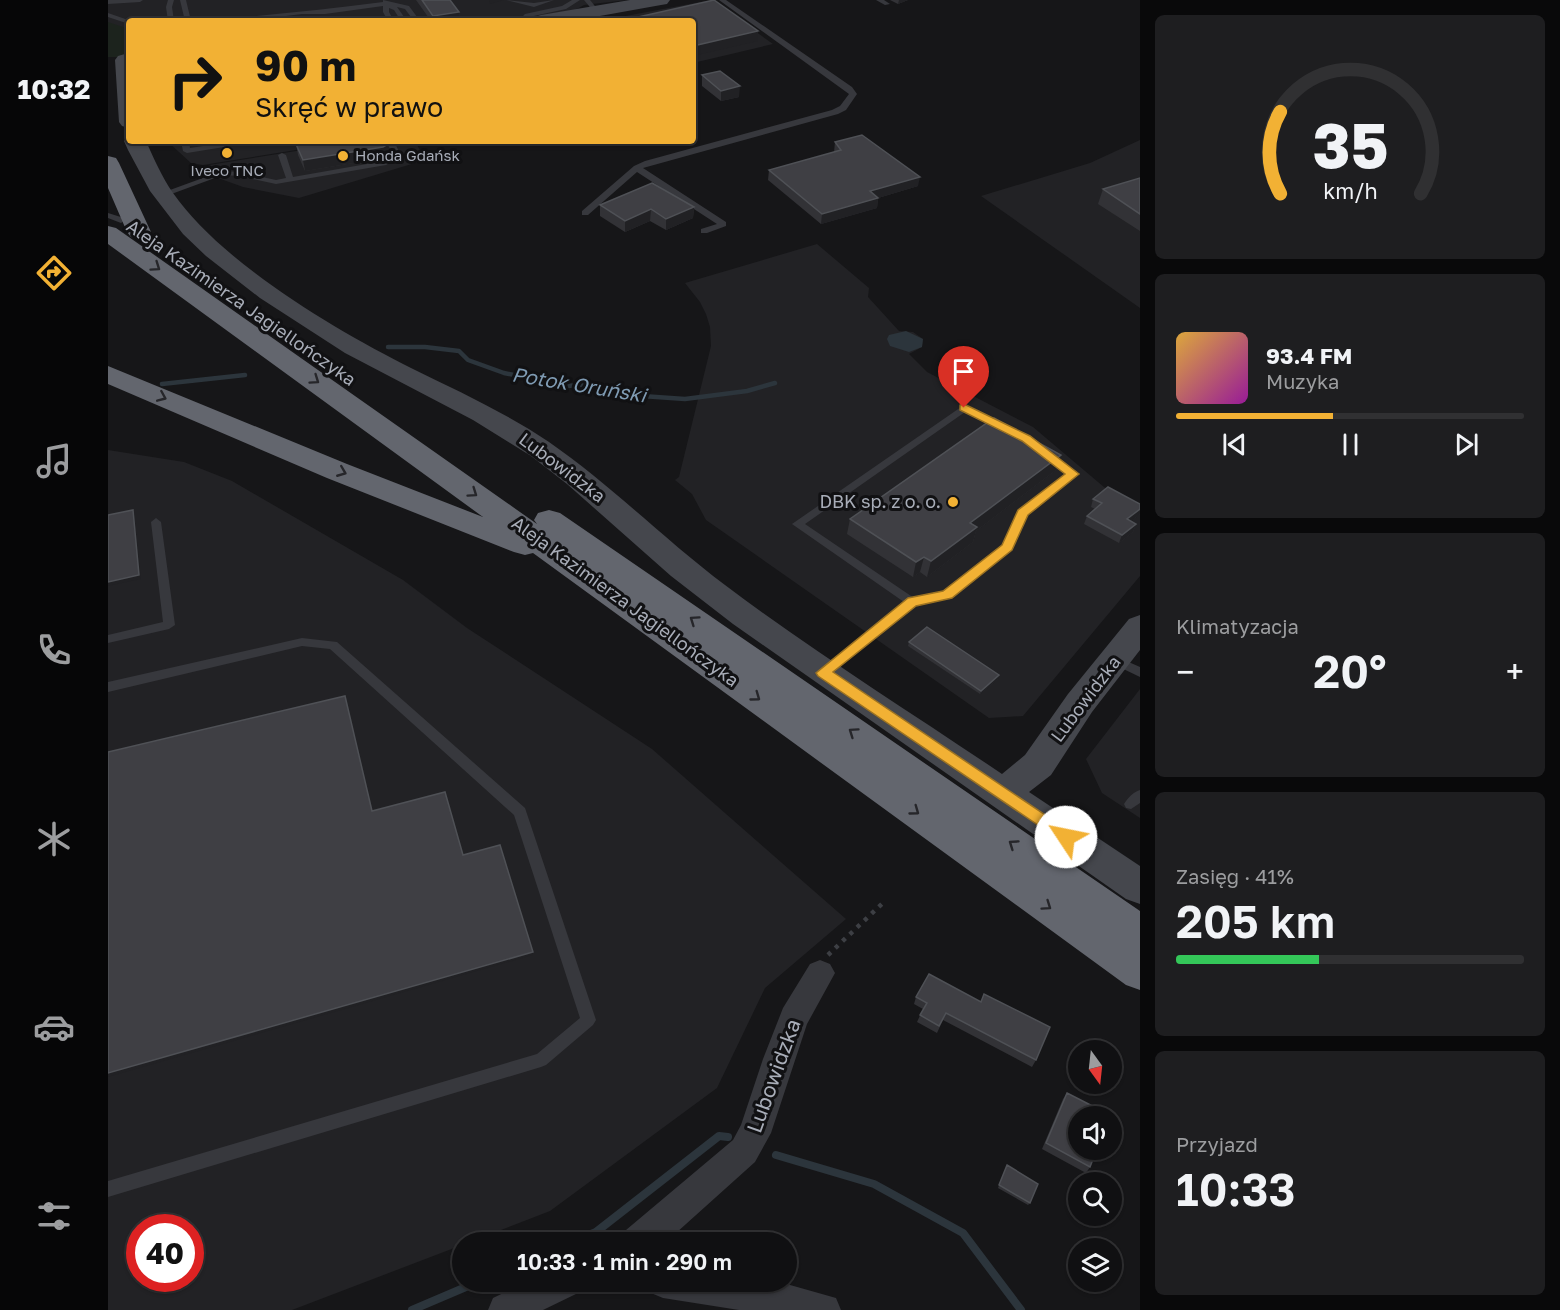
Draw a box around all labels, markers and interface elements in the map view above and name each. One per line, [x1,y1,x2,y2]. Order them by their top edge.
text: 90 m [255,40,356,90]
icon: right [156,42,234,120]
text: 10:32 [17,73,91,105]
text: Skręć w prawo [255,91,443,123]
text: 35 [1312,107,1388,182]
marker: Iveco TNC [220,146,234,160]
place label: Honda Gdańsk [355,146,461,164]
marker: Honda Gdańsk [336,149,350,163]
place label: Iveco TNC [190,161,264,179]
text: km/h [1323,178,1377,204]
street label: Aleja Kazimierza Jagiellończyka [123,214,361,390]
icon: directions [33,252,75,294]
one-way arrow [149,260,160,271]
text: 93.4 FM [1266,342,1352,369]
pin [938,346,989,408]
icon: arrive [947,355,980,388]
water label: Potok Oruński [510,362,651,407]
text: Muzyka [1266,369,1339,393]
one-way arrow [308,373,319,384]
one-way arrow [156,390,167,402]
street label: Lubowidzka [515,428,610,507]
icon: previous [1218,428,1251,461]
icon: pause [1334,428,1367,461]
icon: next [1450,428,1483,461]
icon: music [33,440,75,482]
one-way arrow [336,465,346,478]
one-way arrow [467,486,478,497]
place label: DBK sp. z o. o. [819,490,941,512]
marker: DBK sp. z o. o. [946,495,960,509]
street label: Aleja Kazimierza Jagiellończyka [508,511,743,691]
text: Klimatyzacja [1176,614,1299,638]
one-way arrow [689,616,700,627]
icon: phone [33,629,75,671]
text: 20° [1313,644,1387,698]
street label: Lubowidzka [1046,651,1125,746]
text: − [1176,652,1194,691]
text: + [1506,652,1524,691]
one-way arrow [750,690,761,701]
one-way arrow [849,728,860,739]
one-way arrow [908,804,919,815]
position arrow [1034,805,1098,869]
icon: climate [33,818,75,860]
one-way arrow [1009,840,1020,851]
text: Zasięg · 41% [1176,864,1294,888]
text: 205 km [1176,894,1335,948]
one-way arrow [1040,899,1051,910]
icon: car [33,1006,75,1048]
street label: Lubowidzka [740,1015,806,1136]
north arrow [1068,1040,1122,1094]
map controls [1068,1040,1122,1292]
button: sound [1068,1106,1122,1160]
text: Przyjazd [1176,1132,1258,1156]
text: 10:33 [1176,1162,1296,1216]
button: search [1068,1172,1122,1226]
icon: filters [33,1195,75,1237]
speed limit sign: 40 [126,1214,204,1292]
button: layers [1068,1238,1122,1292]
text: 10:33 · 1 min · 290 m [517,1248,732,1275]

